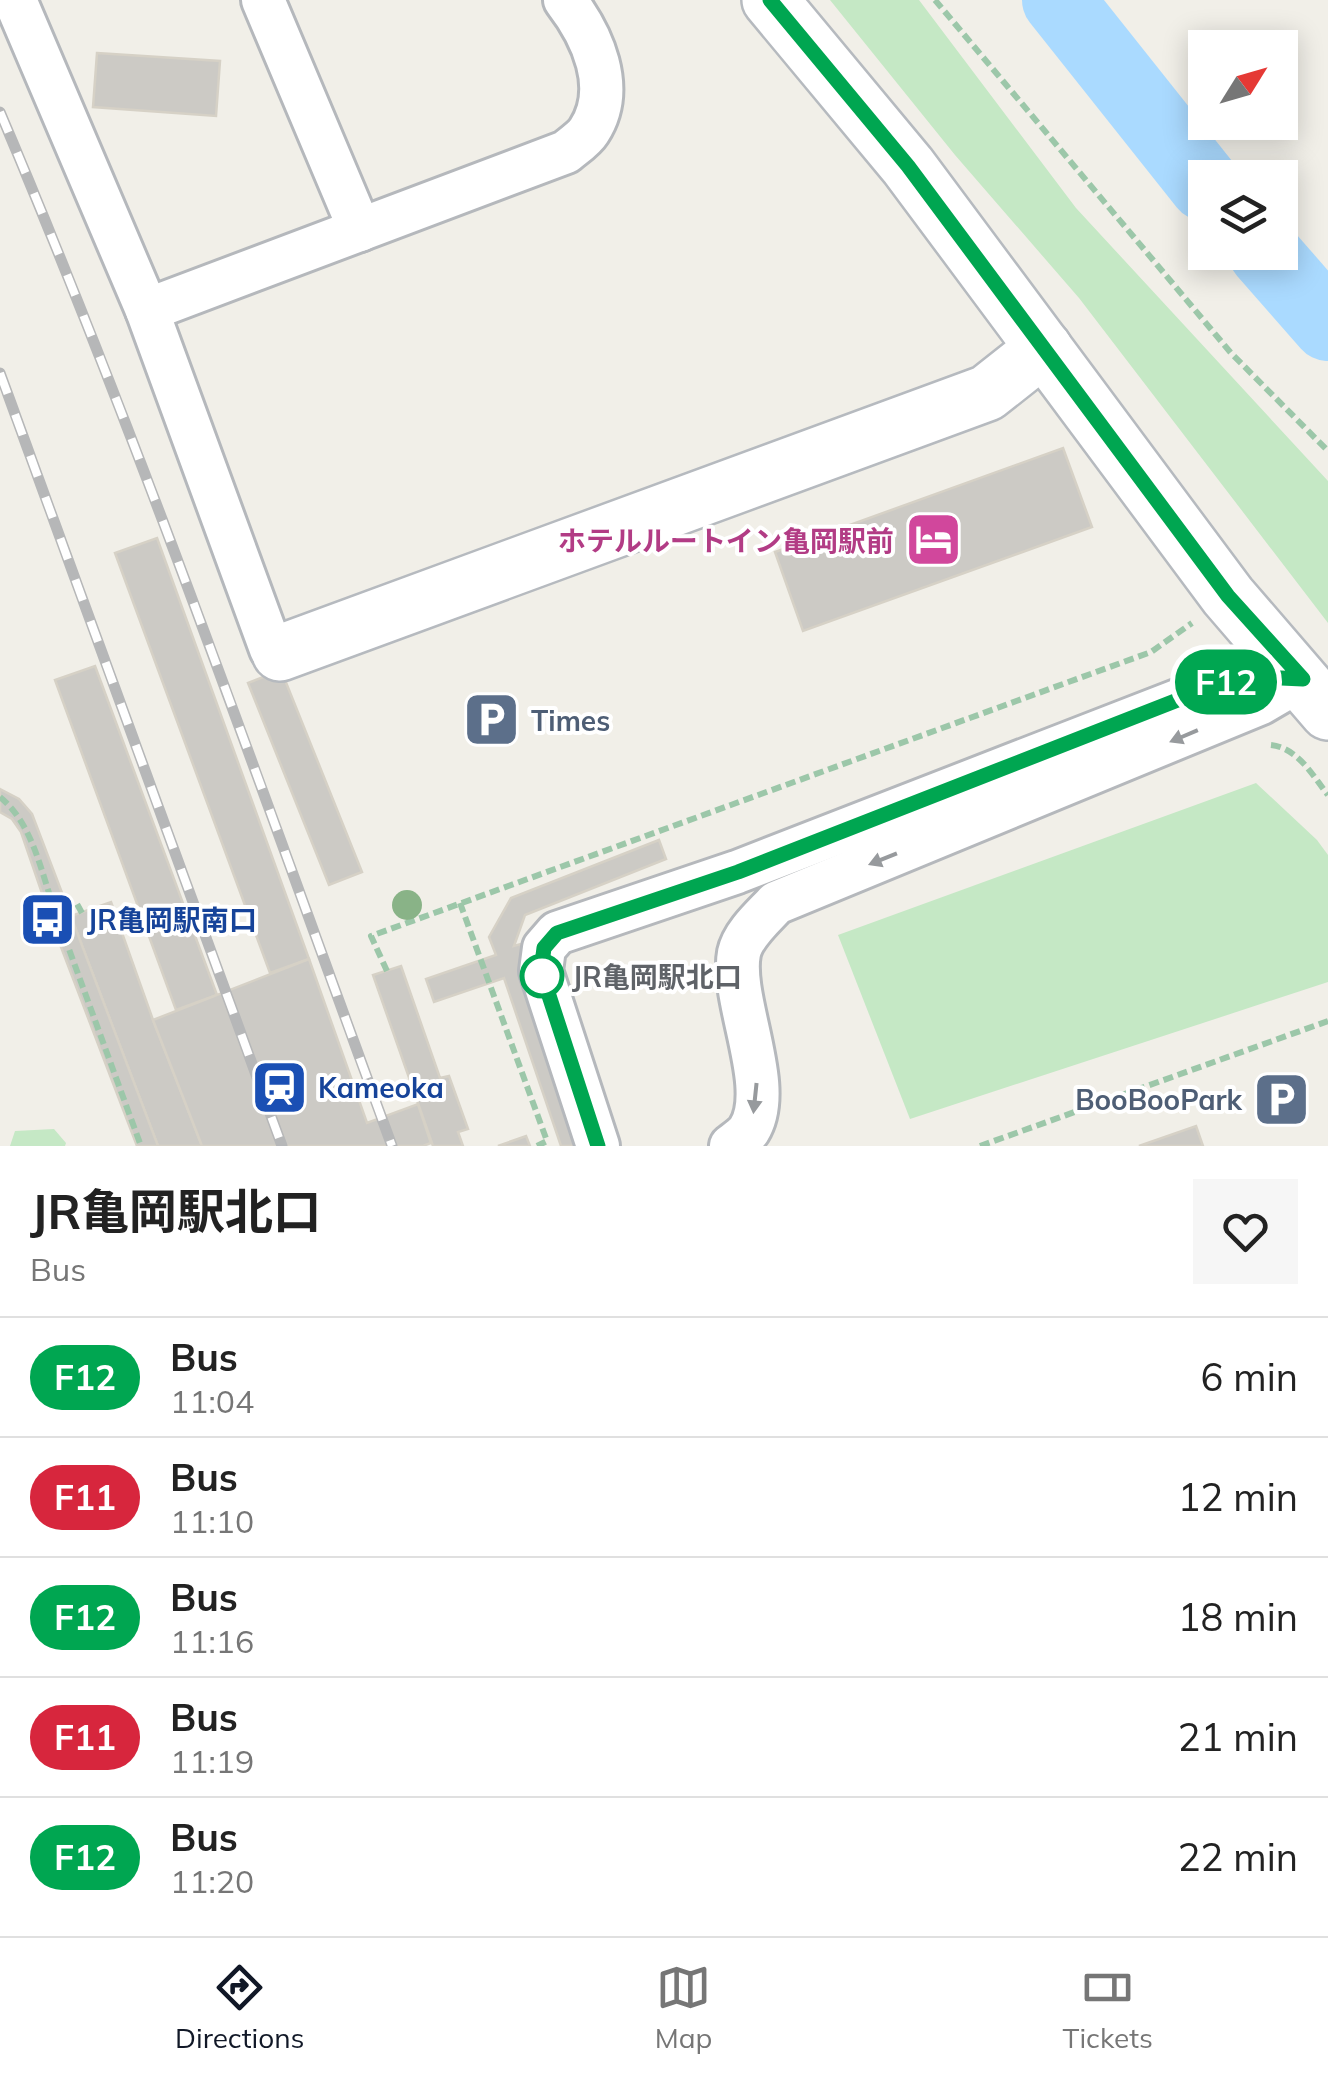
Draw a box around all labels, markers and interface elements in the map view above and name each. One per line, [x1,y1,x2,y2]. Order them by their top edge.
north arrow [1188,30,1298,140]
map controls [1188,30,1298,270]
button: layers [1188,160,1298,270]
hotel icon: ホテルルートイン亀岡駅前 [903,510,963,570]
place label: ホテルルートイン亀岡駅前 [558,523,894,558]
line badge: F12 [1168,650,1284,714]
text: F12 [1195,660,1257,704]
parking icon: Times [462,690,522,750]
place label: Times [531,703,610,738]
one-way arrow [1169,728,1198,744]
one-way arrow [868,852,898,868]
bus stop icon: JR亀岡駅南口 [18,889,78,949]
place label: JR亀岡駅南口 [87,902,257,937]
marker: JR亀岡駅北口 [521,955,563,997]
place label: JR亀岡駅北口 [572,959,742,994]
station icon: Kameoka [249,1057,309,1117]
parking icon: BooBooPark [1251,1069,1311,1129]
place label: Kameoka [318,1070,444,1105]
place label: BooBooPark [1075,1082,1243,1117]
one-way arrow [747,1083,763,1114]
button: heart [1193,1179,1298,1284]
text: JR亀岡駅北口 [30,1181,321,1241]
text: Bus [30,1249,86,1289]
text: Bus [170,1333,238,1381]
text: 6 min [1201,1353,1298,1401]
text: F12 [54,1355,116,1399]
text: 11:04 [170,1381,254,1421]
text: Bus [170,1453,238,1501]
text: 12 min [1178,1473,1298,1521]
text: F11 [54,1475,116,1519]
text: 11:10 [170,1501,254,1541]
text: Bus [170,1573,238,1621]
text: 18 min [1178,1593,1298,1641]
text: F12 [54,1595,116,1639]
text: 11:16 [170,1621,254,1661]
text: Bus [170,1693,238,1741]
text: 21 min [1178,1713,1298,1761]
text: F11 [54,1715,116,1759]
text: 11:19 [170,1741,254,1781]
text: Bus [170,1813,238,1861]
text: 22 min [1178,1833,1298,1881]
text: F12 [54,1835,116,1879]
text: 11:20 [170,1861,254,1901]
tab: Directions [175,1960,305,2055]
tab: Map [655,1960,712,2055]
tab: Tickets [1062,1960,1153,2055]

